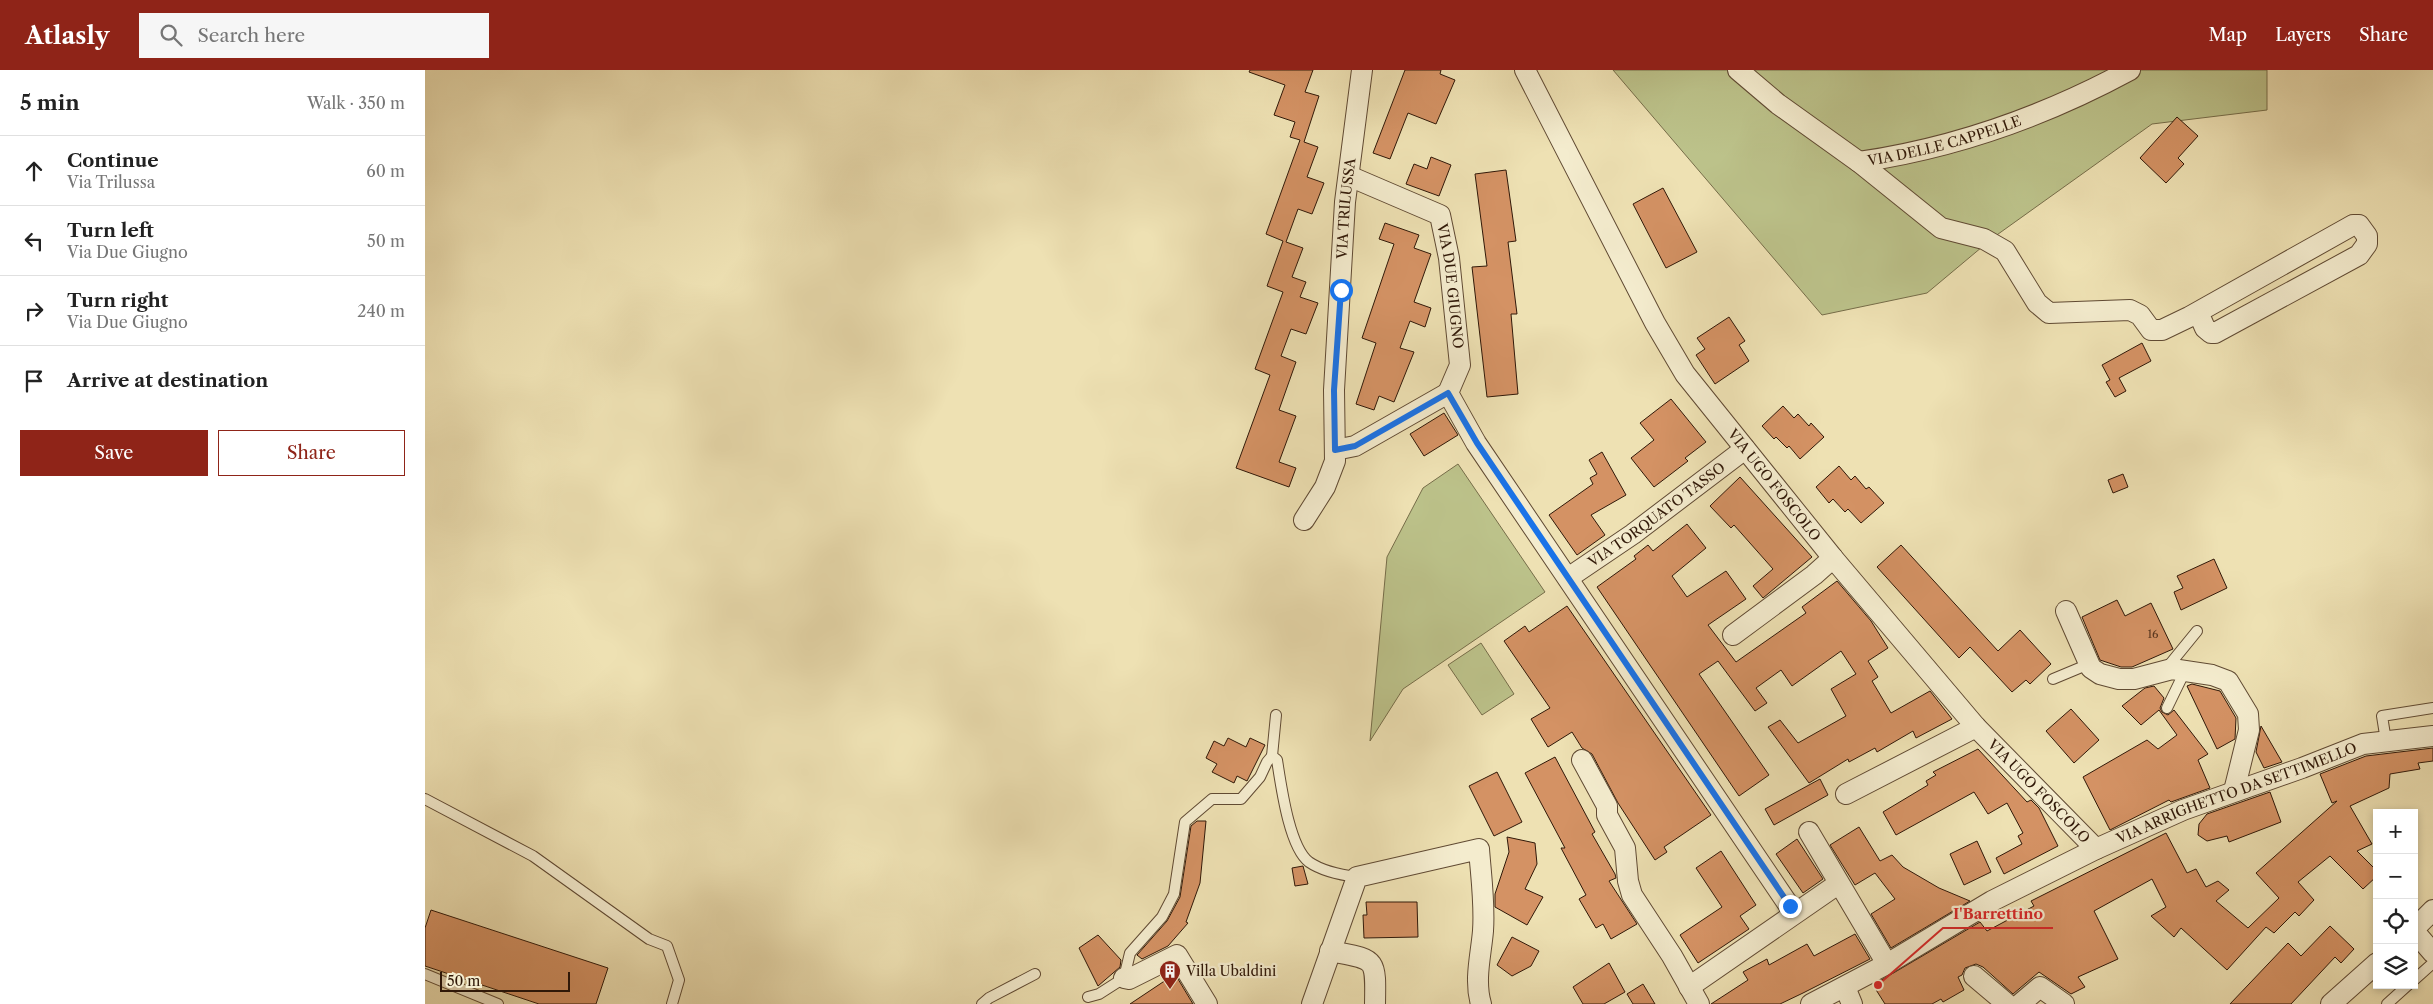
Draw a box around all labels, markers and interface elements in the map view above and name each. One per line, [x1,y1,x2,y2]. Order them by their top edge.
search box [139,13,489,58]
text: Atlasly [25,21,109,50]
icon: search [157,21,185,49]
text: Search here [197,24,305,47]
text: Map [2209,24,2247,46]
text: Layers [2275,24,2331,46]
text: Share [2359,24,2408,46]
text: 5 min [20,90,80,115]
text: Walk · 350 m [307,93,405,113]
street label: VIA DELLE CAPPELLE [1865,112,2024,170]
text: Continue [67,149,159,172]
street label: VIA TRILUSSA [1333,156,1360,260]
icon: ahead [20,157,48,185]
text: 60 m [366,161,405,181]
text: Via Trilussa [67,172,155,192]
text: Turn left [67,219,154,242]
street label: VIA DUE GIUGNO [1433,221,1467,350]
icon: left [20,227,48,255]
text: 50 m [367,231,405,251]
text: Via Due Giugno [67,242,188,262]
route start [1330,279,1353,302]
text: Turn right [67,289,168,312]
icon: right [20,297,48,325]
text: 240 m [357,301,405,321]
text: Via Due Giugno [67,312,188,332]
icon: arrive [20,367,48,395]
text: Arrive at destination [67,369,268,392]
street label: VIA UGO FOSCOLO [1723,425,1825,545]
button: Save [20,430,208,476]
button: Share [218,430,405,476]
street label: VIA TORQUATO TASSO [1584,458,1729,571]
house number: 16 [2147,627,2159,641]
street label: VIA UGO FOSCOLO [1983,735,2094,847]
street label: VIA ARRIGHETTO DA SETTIMELLO [2113,738,2359,848]
map controls [2373,809,2418,989]
button: + [2373,809,2418,854]
button: − [2373,854,2418,899]
route end [1779,895,1802,918]
callout: I'Barrettino [1943,898,2053,928]
button: locate [2373,899,2418,944]
text: I'Barrettino [1953,904,2043,923]
button: layers [2373,944,2418,989]
building icon: Villa Ubaldini [1158,959,1182,990]
place label: Villa Ubaldini [1185,962,1276,980]
scale bar [440,969,570,992]
text: 50 m [447,972,480,990]

